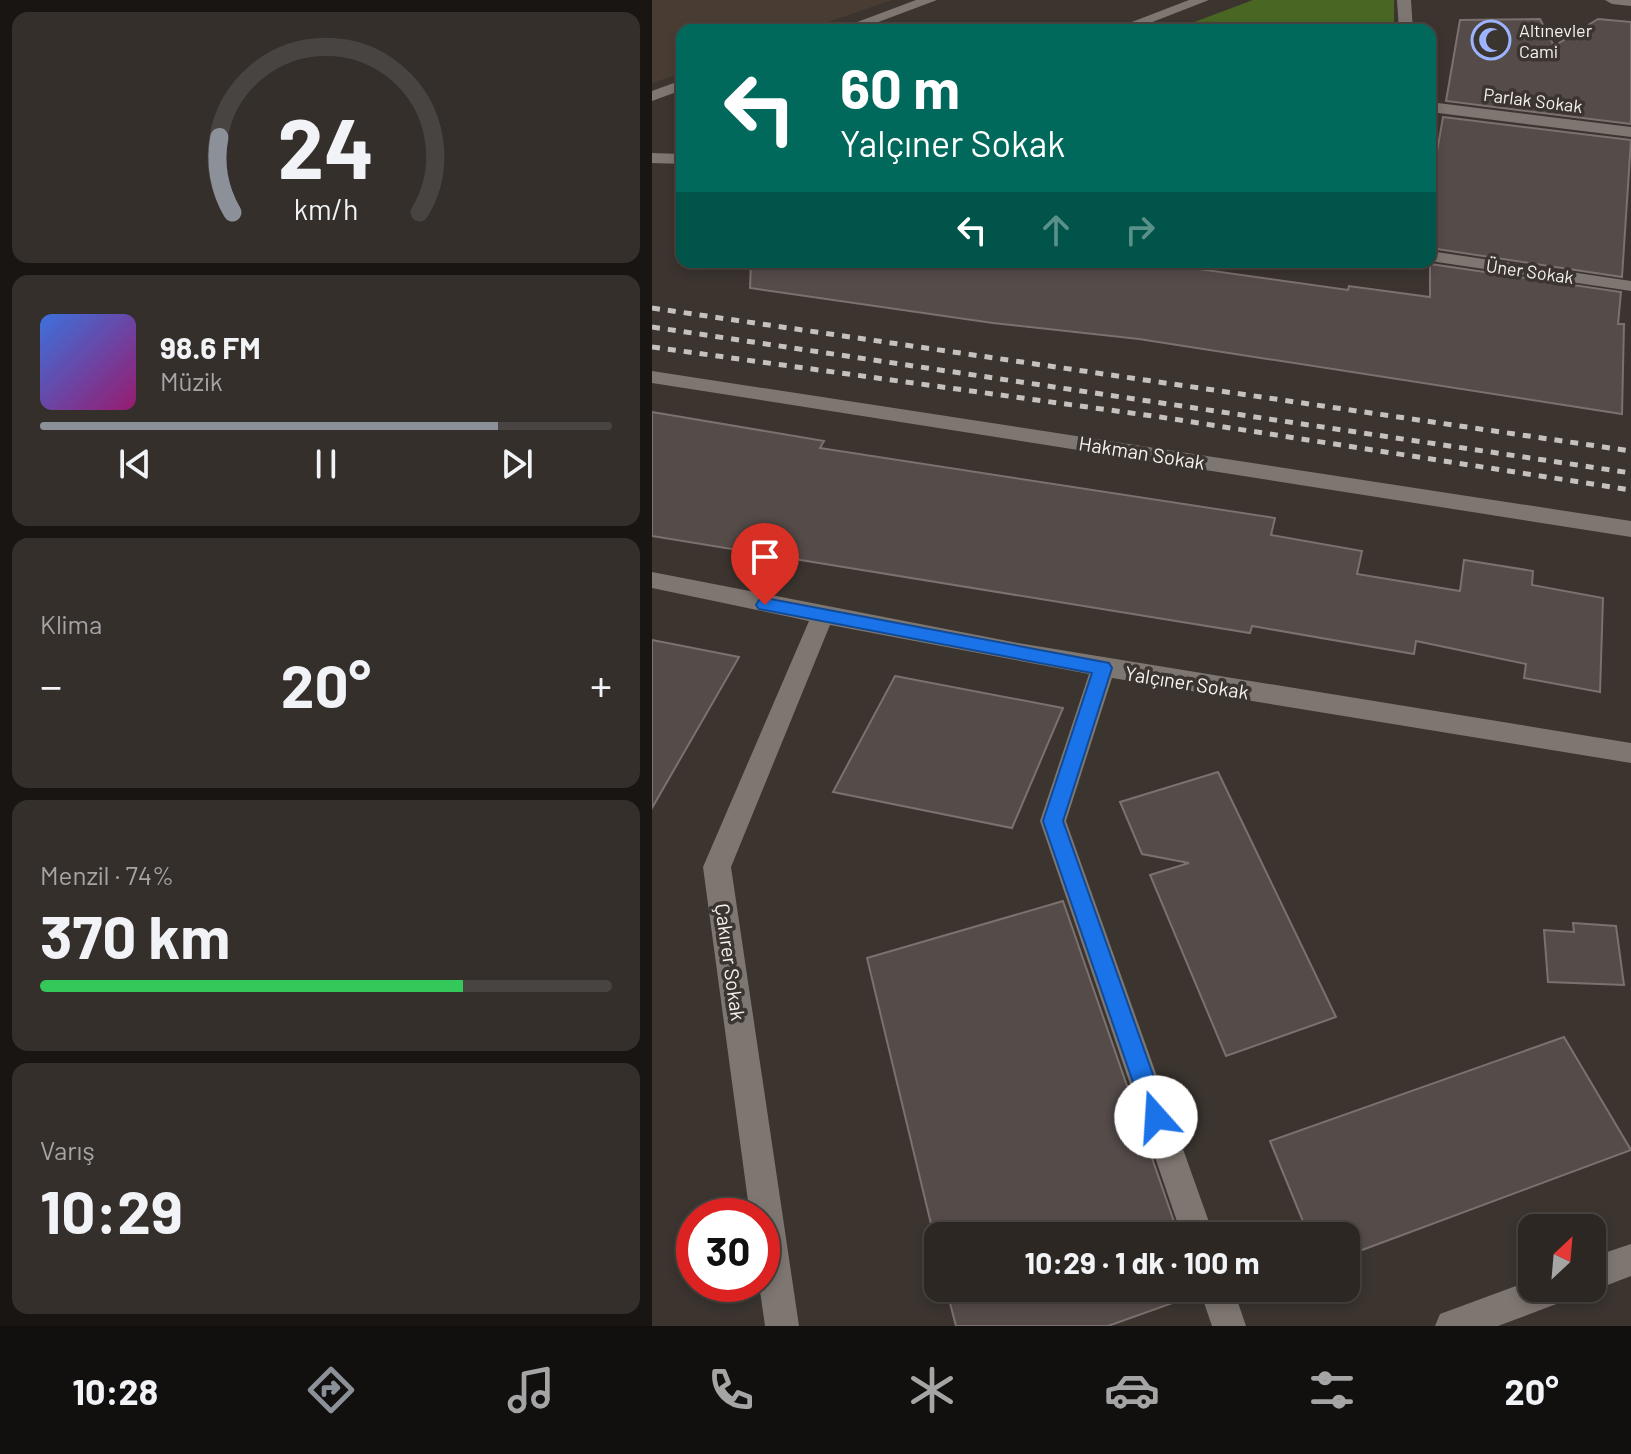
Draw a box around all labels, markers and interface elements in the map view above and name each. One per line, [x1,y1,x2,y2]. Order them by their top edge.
mosque icon: Altınevler Cami [1470,19,1512,61]
place label: Altınevler Cami [1519,19,1593,62]
text: 60 m [840,53,960,120]
icon: left [708,56,812,160]
street label: Parlak Sokak [1482,83,1584,117]
text: 24 [278,96,374,196]
text: Yalçıner Sokak [840,121,1065,164]
text: km/h [294,192,358,227]
icon: left [950,208,994,252]
icon: ahead [1034,208,1078,252]
icon: right [1118,208,1162,252]
street label: Üner Sokak [1485,254,1575,288]
text: 98.6 FM [160,329,261,365]
text: Müzik [160,365,223,396]
street label: Hakman Sokak [1077,430,1207,474]
icon: previous [113,442,157,486]
icon: pause [304,442,348,486]
icon: next [495,442,539,486]
pin [731,523,799,605]
icon: arrive [743,535,787,579]
text: Klima [40,608,102,639]
text: 20° [281,648,371,720]
text: − [40,658,62,711]
text: + [590,658,612,711]
street label: Yalçıner Sokak [1123,660,1251,704]
text: Menzil · 74% [40,859,174,890]
text: 370 km [40,899,230,971]
street label: Çakırer Sokak [711,902,751,1022]
position arrow [1114,1075,1198,1159]
text: Varış [40,1134,95,1165]
text: 10:29 [40,1174,183,1246]
speed limit sign: 30 [676,1198,780,1302]
north arrow [1518,1214,1606,1302]
map controls [1518,1214,1606,1302]
text: 10:29 · 1 dk · 100 m [1025,1244,1259,1280]
icon: directions [303,1362,359,1418]
icon: music [503,1362,559,1418]
icon: phone [703,1362,759,1418]
icon: climate [904,1362,960,1418]
icon: car [1104,1362,1160,1418]
icon: filters [1304,1362,1360,1418]
text: 10:28 [72,1369,158,1412]
text: 20° [1505,1369,1559,1412]

